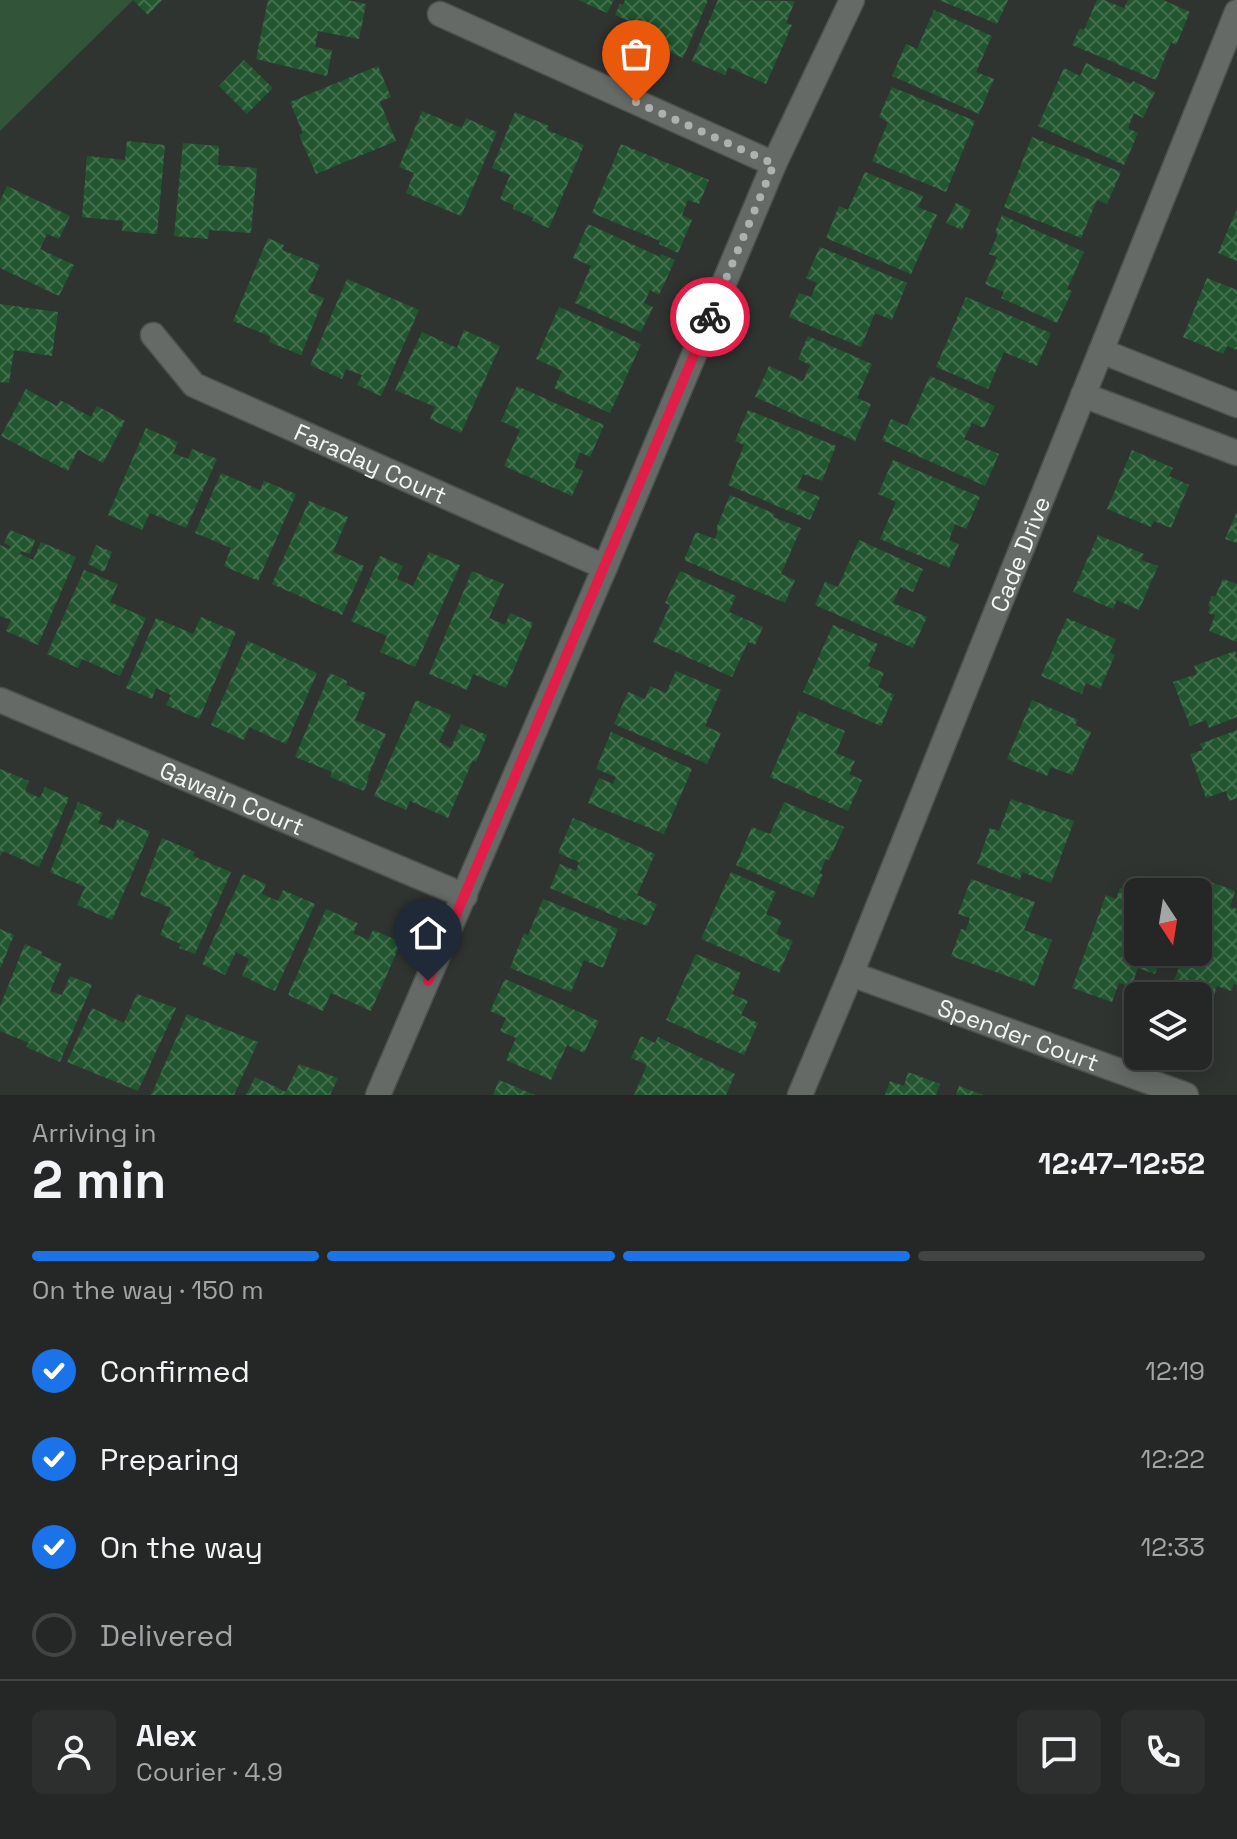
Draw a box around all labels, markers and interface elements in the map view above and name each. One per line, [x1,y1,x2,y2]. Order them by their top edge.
pin [602,20,670,102]
icon: bag [614,32,658,76]
courier [670,277,750,357]
icon: bike [688,295,732,339]
street label: Faraday Court [290,416,452,511]
street label: Cade Drive [982,491,1057,616]
street label: Gawain Court [155,754,309,842]
north arrow [1124,878,1212,966]
map controls [1124,878,1212,1070]
pin [394,899,462,981]
icon: home [406,911,450,955]
button: layers [1124,982,1212,1070]
street label: Spender Court [934,991,1103,1078]
text: Arriving in [32,1116,156,1150]
text: 12:47–12:52 [1038,1144,1205,1183]
text: 2 min [32,1147,166,1213]
text: On the way · 150 m [32,1273,264,1307]
icon: check [32,1349,76,1393]
text: Confirmed [100,1352,250,1391]
text: 12:19 [1145,1354,1205,1388]
icon: check [32,1437,76,1481]
text: Preparing [100,1440,239,1479]
text: 12:22 [1141,1442,1205,1476]
icon: check [32,1525,76,1569]
text: On the way [100,1528,263,1567]
text: 12:33 [1140,1530,1205,1564]
text: Delivered [100,1616,234,1655]
button: person [32,1710,116,1794]
button: chat [1017,1710,1101,1794]
button: phone [1121,1710,1205,1794]
text: Alex [136,1716,197,1755]
text: Courier · 4.9 [136,1755,283,1789]

